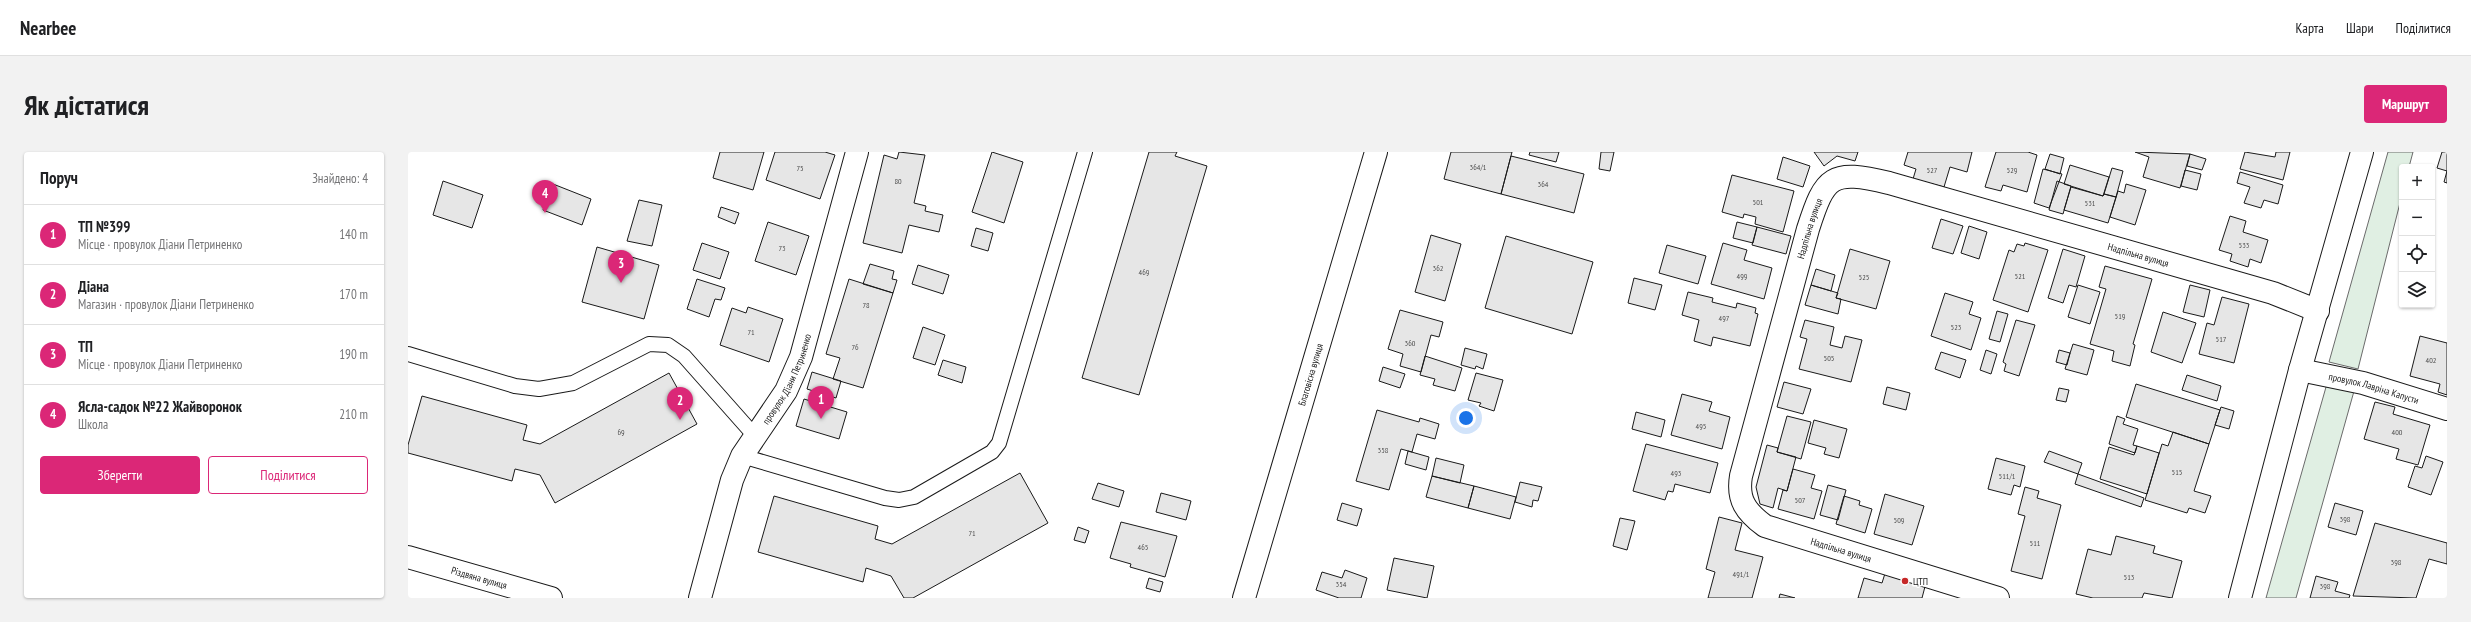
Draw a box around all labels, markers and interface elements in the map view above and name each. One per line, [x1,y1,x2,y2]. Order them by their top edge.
text: Nearbee [20,16,77,40]
text: Карта [2295,19,2324,37]
text: Шари [2346,19,2374,37]
text: Поділитися [2396,19,2451,37]
button: Маршрут [2364,85,2447,123]
text: Як дістатися [24,86,149,123]
house number: 364/1 [1470,162,1487,172]
house number: 75 [796,163,804,173]
map controls [2399,164,2435,308]
button: + [2399,164,2435,200]
house number: 527 [1927,165,1938,175]
house number: 529 [2007,165,2018,175]
text: Поруч [40,167,78,189]
text: Знайдено: 4 [312,170,368,187]
house number: 80 [894,176,902,186]
house number: 364 [1538,179,1549,189]
pin: 4 [532,180,558,213]
street label: Надпільна вулиця [1794,196,1825,260]
house number: 501 [1753,197,1764,207]
house number: 531 [2085,198,2096,208]
button: − [2399,200,2435,236]
text: ТП №399 [78,217,130,236]
text: 1 [50,226,56,243]
text: 140 m [339,226,368,243]
text: Місце · провулок Діани Петриненко [78,236,243,253]
button: locate [2399,236,2435,272]
street label: Надпільна вулиця [2106,240,2171,269]
house number: 533 [2239,240,2250,250]
house number: 73 [778,243,786,253]
pin: 3 [608,250,634,283]
house number: 362 [1433,263,1444,273]
house number: 469 [1139,267,1150,277]
house number: 499 [1737,271,1748,281]
house number: 521 [2015,271,2026,281]
house number: 525 [1859,272,1869,282]
button: layers [2399,272,2435,308]
text: Діана [78,277,109,296]
text: 2 [50,286,56,303]
text: 170 m [339,286,368,303]
text: Магазин · провулок Діани Петриненко [78,296,254,313]
house number: 78 [862,300,870,310]
house number: 519 [2115,311,2126,321]
house number: 497 [1719,313,1730,323]
house number: 523 [1951,322,1962,332]
house number: 71 [747,327,755,337]
street label: провулок Діани Петриненко [759,332,814,427]
house number: 517 [2216,334,2227,344]
text: ТП [78,337,93,356]
house number: 360 [1405,338,1416,348]
house number: 76 [851,342,859,352]
street label: Благовісна вулиця [1295,342,1326,407]
text: 3 [50,346,56,363]
text: 190 m [339,346,368,363]
house number: 505 [1824,353,1834,363]
house number: 402 [2426,355,2437,365]
text: Місце · провулок Діани Петриненко [78,356,243,373]
street label: провулок Лавріна Капусти [2327,370,2421,406]
pin: 1 [808,386,834,419]
pin: 2 [667,387,693,420]
text: Ясла-садок №22 Жайворонок [78,397,242,416]
text: 4 [50,406,56,423]
text: 210 m [339,406,368,423]
your location [1456,408,1476,428]
text: Школа [78,416,108,433]
house number: 495 [1696,421,1706,431]
house number: 69 [617,427,625,437]
house number: 400 [2392,427,2403,437]
house number: 358 [1378,445,1389,455]
button: Зберегти [40,456,200,494]
button: Поділитися [208,456,368,494]
house number: 515 [2172,467,2182,477]
house number: 493 [1671,468,1682,478]
house number: 511/1 [1999,471,2016,481]
house number: 507 [1795,495,1806,505]
house number: 398 [2340,514,2351,524]
house number: 509 [1894,515,1905,525]
house number: 71 [968,528,976,538]
street label: Надпільна вулиця [1809,535,1873,565]
house number: 511 [2030,538,2041,548]
house number: 465 [1138,542,1148,552]
house number: 398 [2391,557,2402,567]
street label: Різдвяна вулиця [450,563,509,592]
house number: 491/1 [1733,569,1750,579]
house number: 513 [2124,572,2135,582]
place label: ЦТП [1913,575,1928,588]
marker: ЦТП [1900,576,1910,586]
house number: 354 [1336,579,1347,589]
house number: 398 [2320,581,2331,591]

